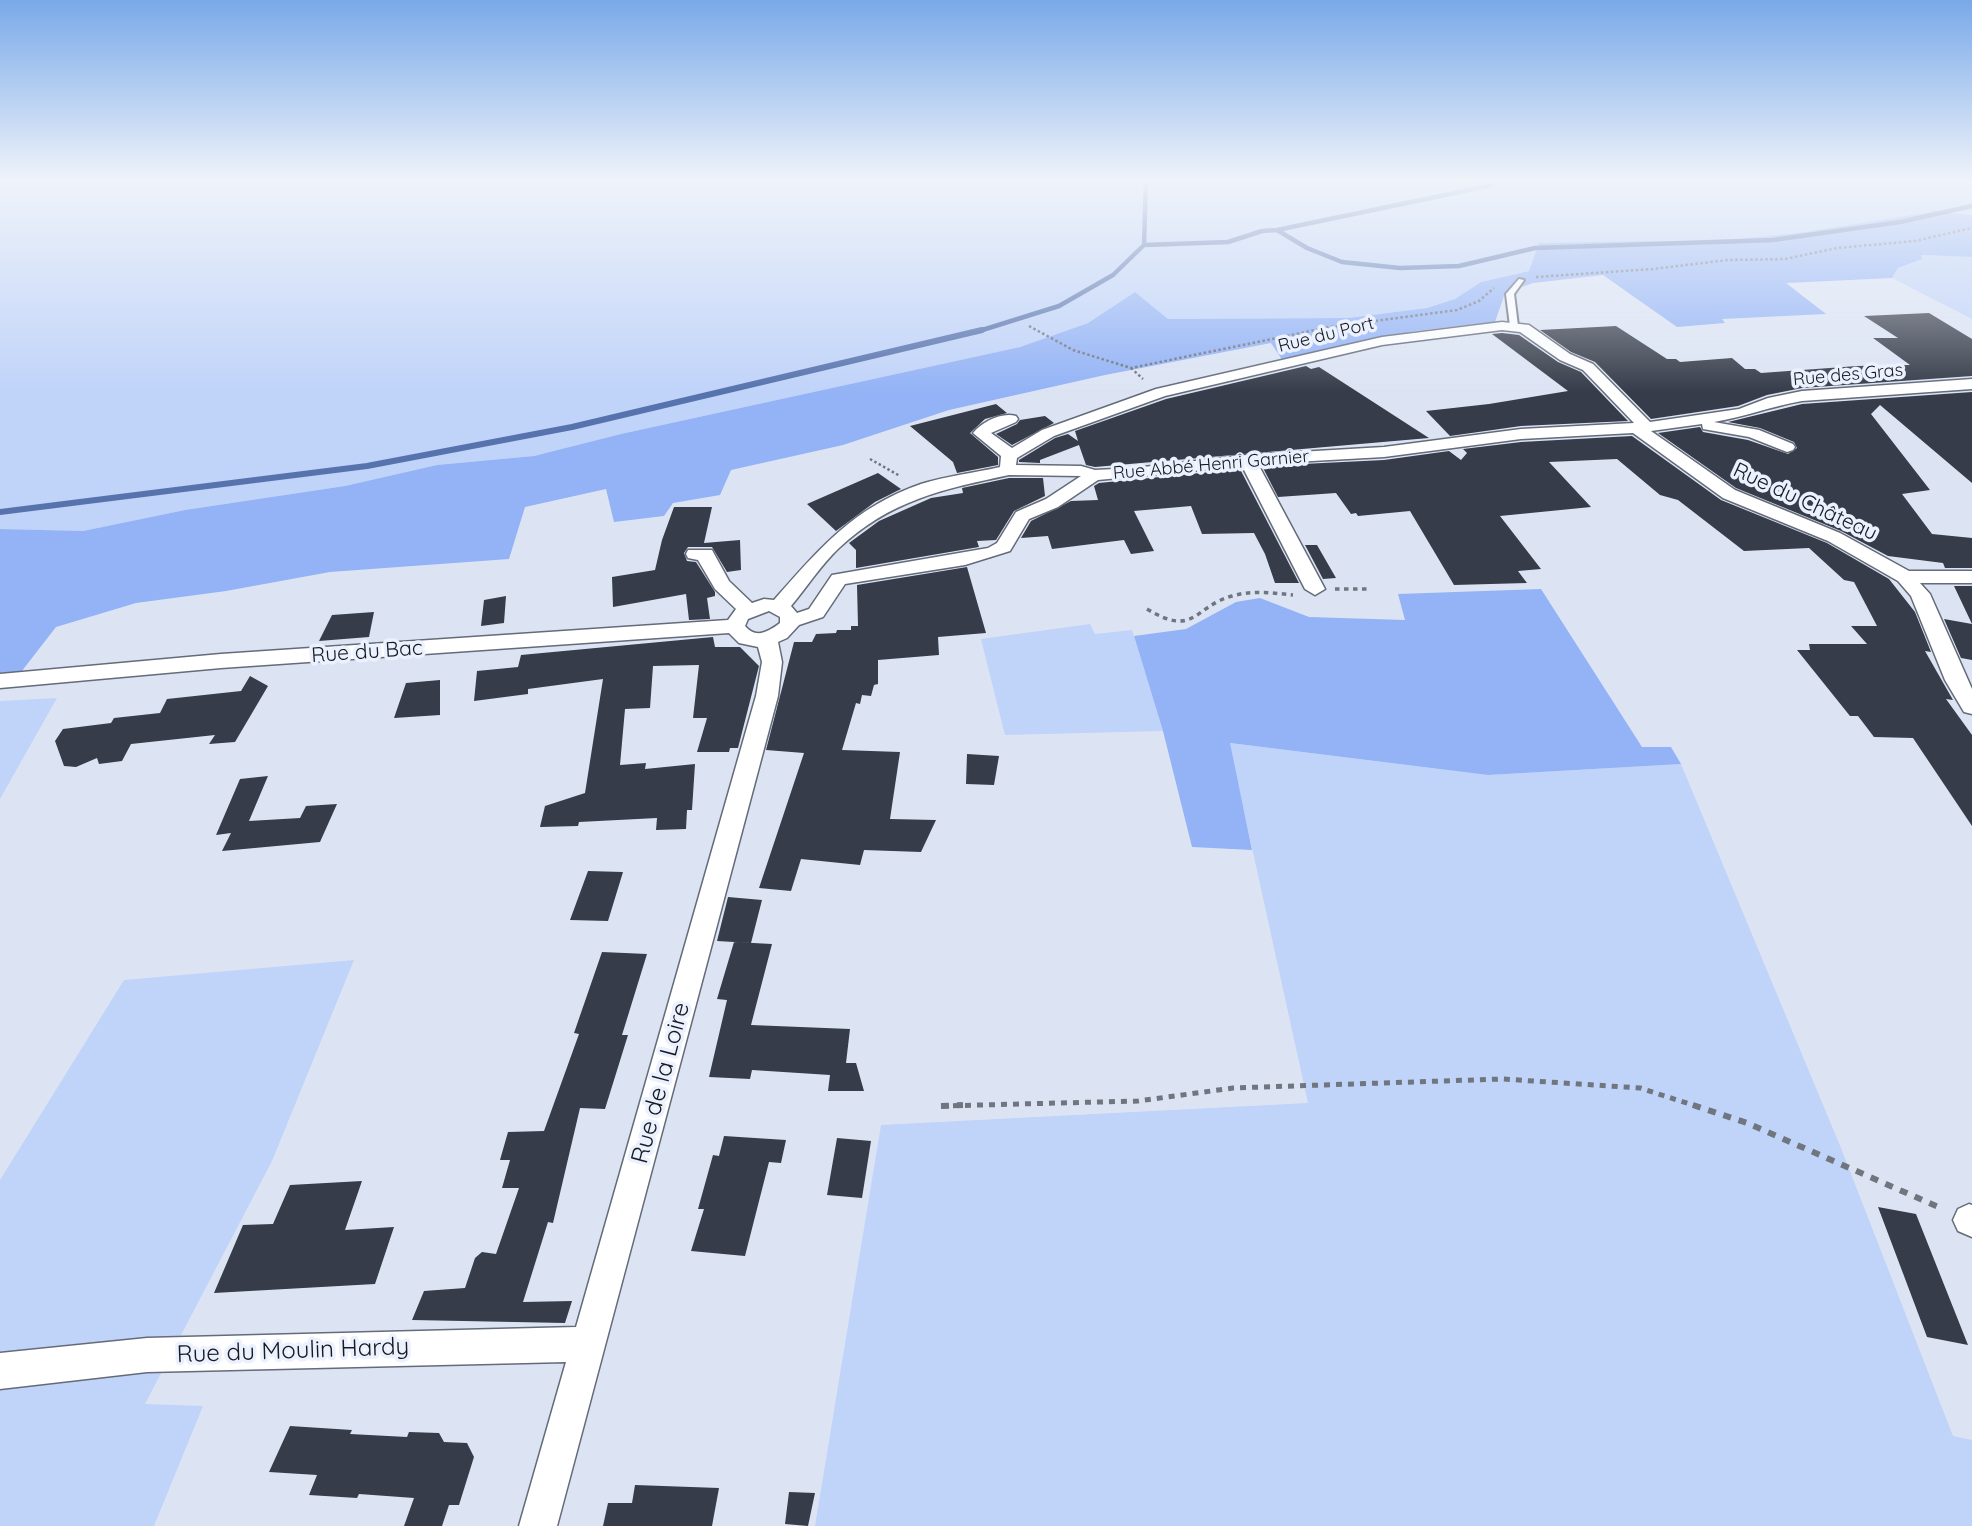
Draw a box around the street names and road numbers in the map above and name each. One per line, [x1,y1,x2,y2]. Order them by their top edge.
street label: Rue du Port [1276,313,1376,357]
street label: Rue des Gras [1792,359,1904,391]
street label: Rue Abbé Henri Garnier [1112,446,1310,484]
street label: Rue du Château [1729,458,1881,546]
street label: Rue du Bac [311,636,423,668]
street label: Rue de la Loire [626,999,696,1167]
street label: Rue du Moulin Hardy [176,1333,410,1369]

